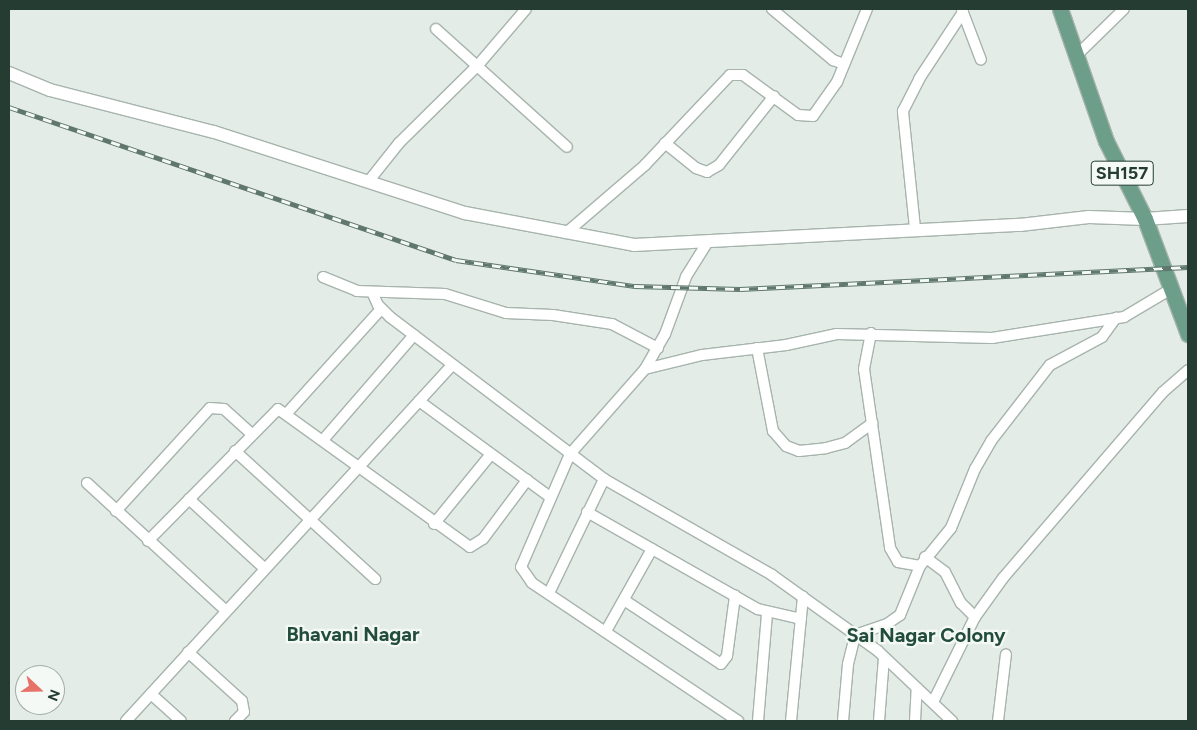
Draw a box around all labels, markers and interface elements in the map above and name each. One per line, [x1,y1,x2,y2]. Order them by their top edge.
road number: SH157 [1091,158,1153,188]
district label: Bhavani Nagar [286,622,420,646]
district label: Sai Nagar Colony [846,623,1006,647]
north arrow [15,665,65,715]
text: N [44,687,63,703]

